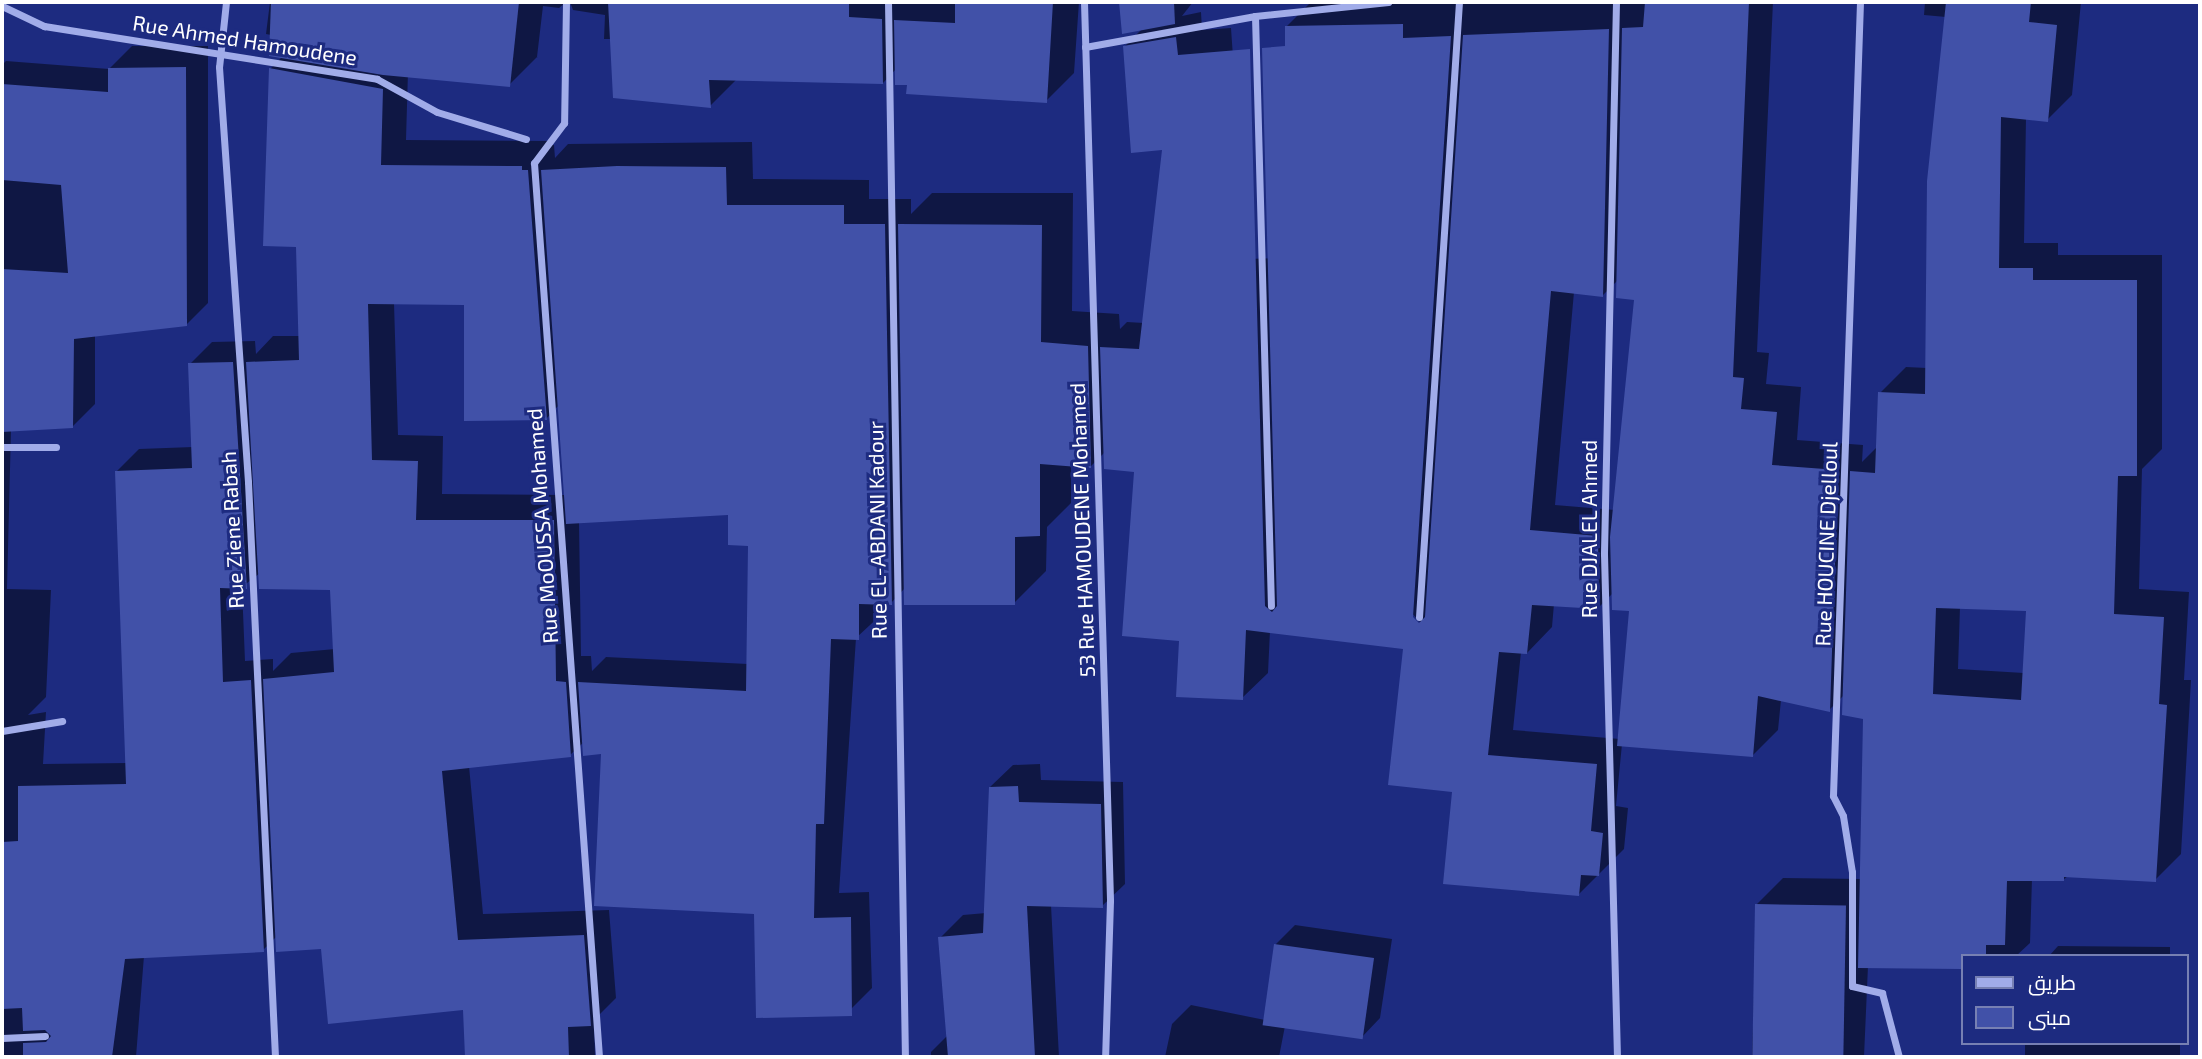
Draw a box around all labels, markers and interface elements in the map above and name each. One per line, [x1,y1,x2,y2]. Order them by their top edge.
street label: Rue Ahmed Hamoudene [131,10,359,70]
street label: 53 Rue HAMOUDENE Mohamed [1064,382,1100,678]
street label: Rue MoOUSSA Mohamed [521,407,563,645]
street label: Rue EL-ABDANI Kadour [862,421,892,639]
street label: Rue DJALEL Ahmed [1576,439,1602,619]
street label: Rue HOUCINE Djelloul [1810,441,1842,647]
street label: Rue Ziene Rabah [215,451,249,609]
legend [1960,954,2188,1045]
text: طريق [2028,969,2076,994]
text: مبنى [2028,1004,2071,1029]

